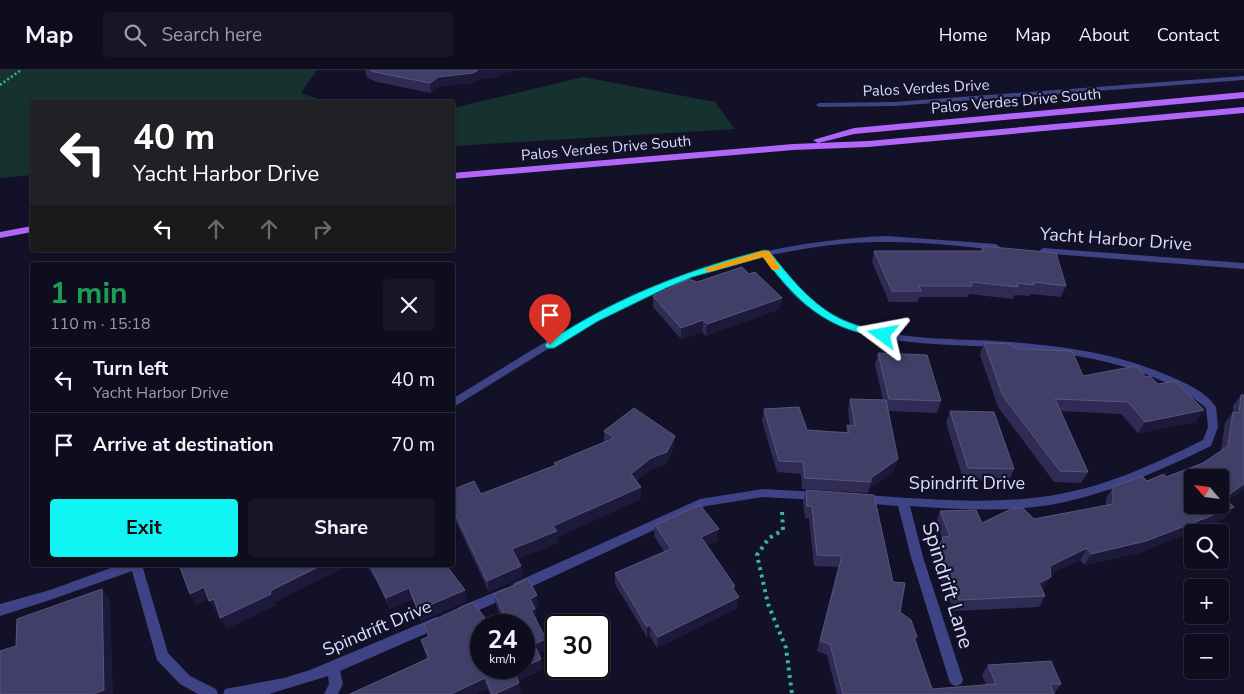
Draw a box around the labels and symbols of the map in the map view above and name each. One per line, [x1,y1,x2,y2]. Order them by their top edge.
street label: Palos Verdes Drive [862,75,990,101]
street label: Palos Verdes Drive South [930,84,1102,118]
street label: Palos Verdes Drive South [520,131,692,165]
street label: Yacht Harbor Drive [1038,222,1193,256]
pin [529,294,571,345]
position arrow [856,308,908,360]
north arrow [1184,469,1229,514]
street label: Spindrift Drive [909,471,1025,495]
street label: Spindrift Lane [915,518,981,652]
street label: Spindrift Drive [319,594,435,662]
speed limit sign: 30 [545,614,610,679]

